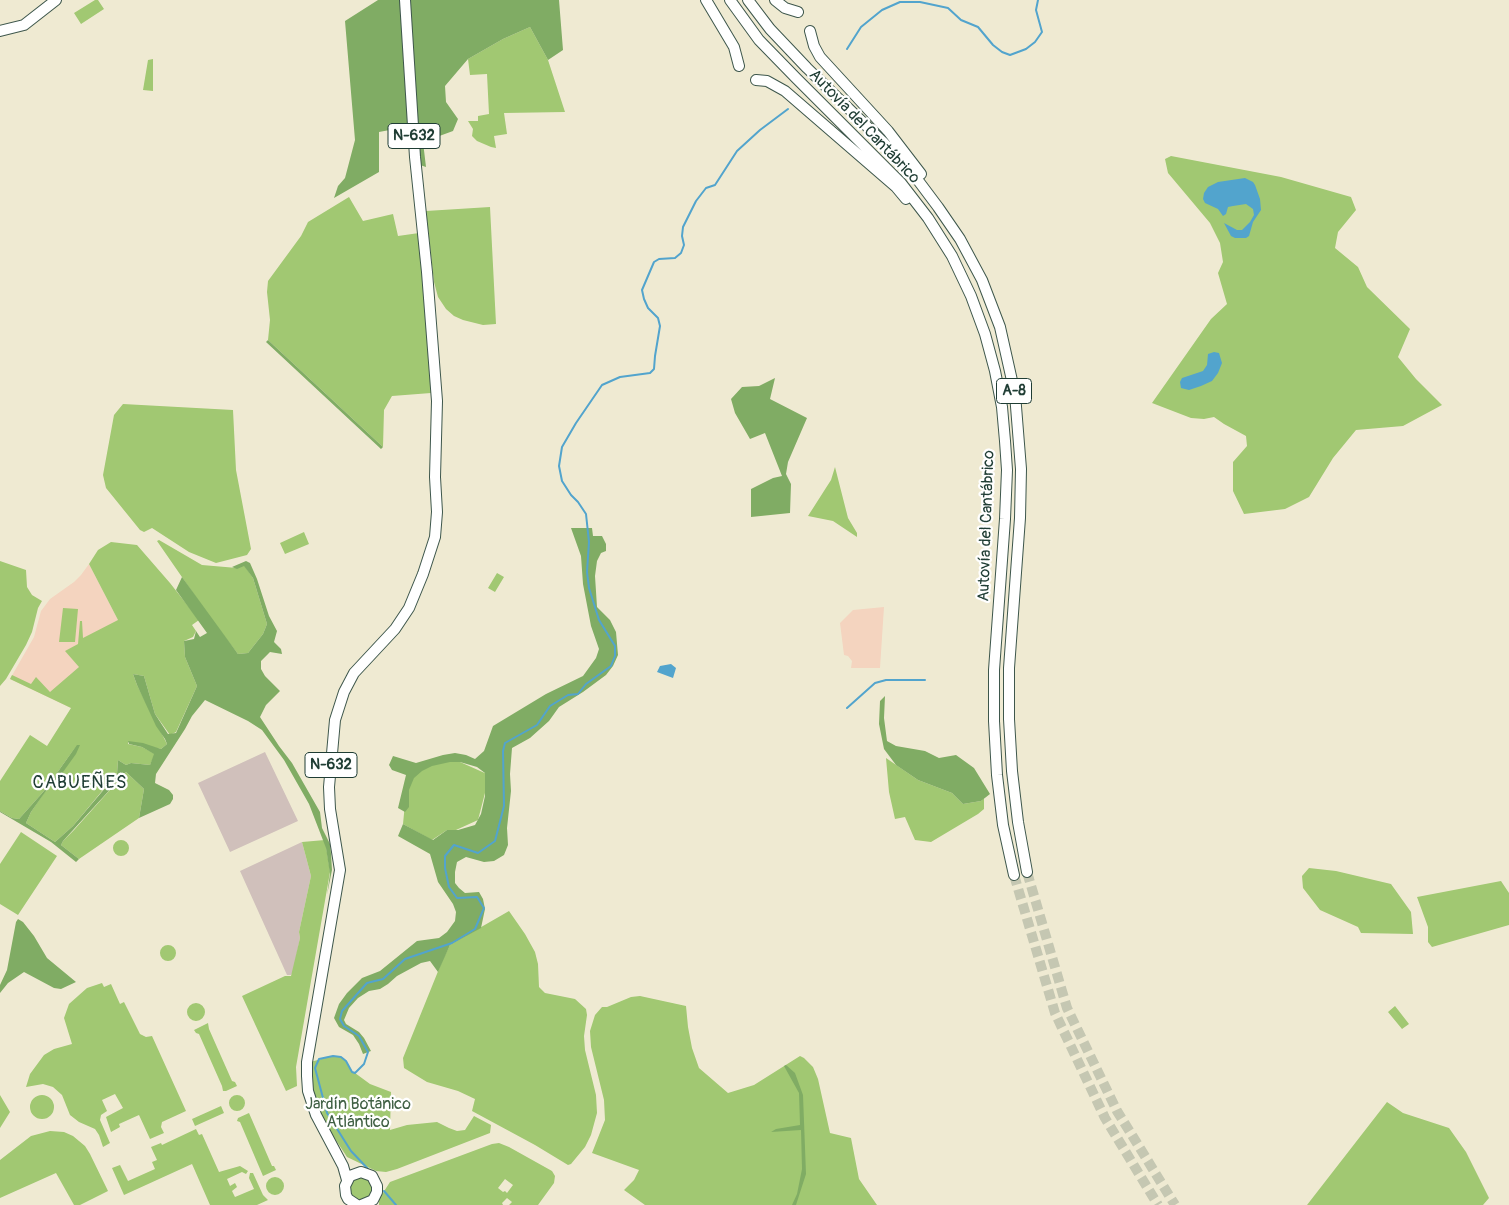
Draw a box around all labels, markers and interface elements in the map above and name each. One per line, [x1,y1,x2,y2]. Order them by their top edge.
street label: Autovía del Cantábrico [805,66,923,188]
road number: N-632 [388,124,440,148]
road number: A-8 [996,378,1032,404]
street label: Autovía del Cantábrico [975,450,999,602]
road number: N-632 [305,752,357,778]
district label: CABUEÑES [32,772,128,794]
park label: Jardín Botánico Atlántico [305,1095,411,1133]

